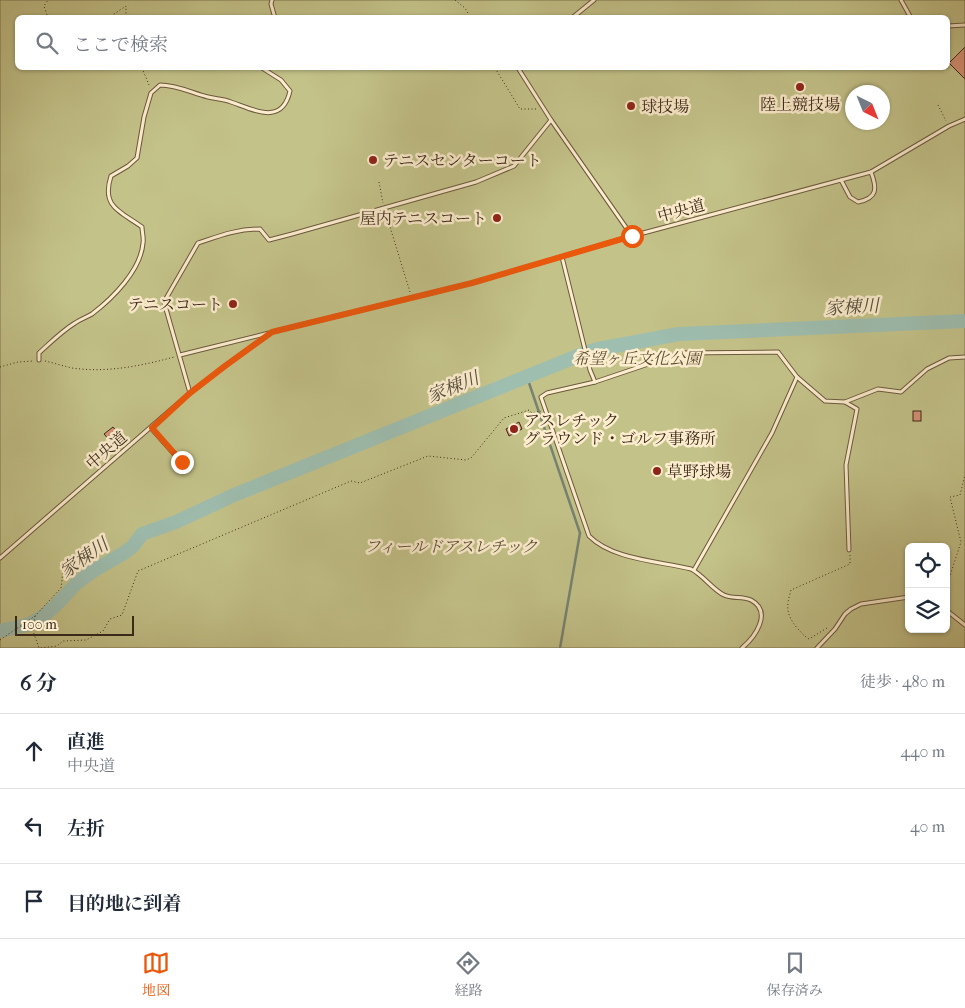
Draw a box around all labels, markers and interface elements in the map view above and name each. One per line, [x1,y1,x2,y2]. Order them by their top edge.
search box [15,15,950,70]
icon: search [33,29,61,57]
text: ここで検索 [73,34,168,56]
marker: 陸上競技場 [794,81,806,93]
north arrow [845,85,890,130]
place label: 陸上競技場 [760,95,840,114]
place label: 球技場 [641,97,689,116]
marker: 球技場 [625,100,637,112]
place label: テニスセンターコート [383,151,542,170]
marker: テニスセンターコート [367,154,379,166]
street label: 中央道 [655,195,707,226]
place label: 屋内テニスコート [360,209,487,228]
marker: 屋内テニスコート [491,212,503,224]
route start [621,225,644,248]
place label: テニスコート [128,295,223,314]
water label: 家棟川 [825,295,882,319]
marker: テニスコート [227,298,239,310]
park label: 希望ヶ丘文化公園 [573,349,704,368]
water label: 家棟川 [424,367,484,407]
place label: アスレチック グラウンド・ゴルフ事務所 [524,411,716,448]
marker: アスレチック グラウンド・ゴルフ事務所 [508,423,520,435]
street label: 中央道 [82,427,131,473]
route end [171,451,194,474]
place label: 草野球場 [667,462,731,481]
marker: 草野球場 [651,465,663,477]
water label: 家棟川 [56,533,114,582]
park label: フィールドアスレチック [365,537,537,556]
map controls [905,543,950,633]
button: locate [905,543,950,588]
button: layers [905,588,950,633]
scale bar [15,613,134,636]
text: 100 m [22,616,57,633]
text: 6 分 [20,671,57,695]
text: 徒歩 · 480 m [860,672,945,691]
text: 直進 [67,731,105,753]
icon: ahead [20,737,48,765]
text: 440 m [900,742,945,761]
text: 中央道 [67,756,115,775]
icon: left [20,812,48,840]
text: 40 m [910,817,945,836]
text: 左折 [67,818,105,840]
icon: arrive [20,887,48,915]
text: 目的地に到着 [67,893,181,915]
tab: 地図 [142,949,170,999]
tab: 経路 [454,949,482,999]
tab: 保存済み [767,949,823,999]

